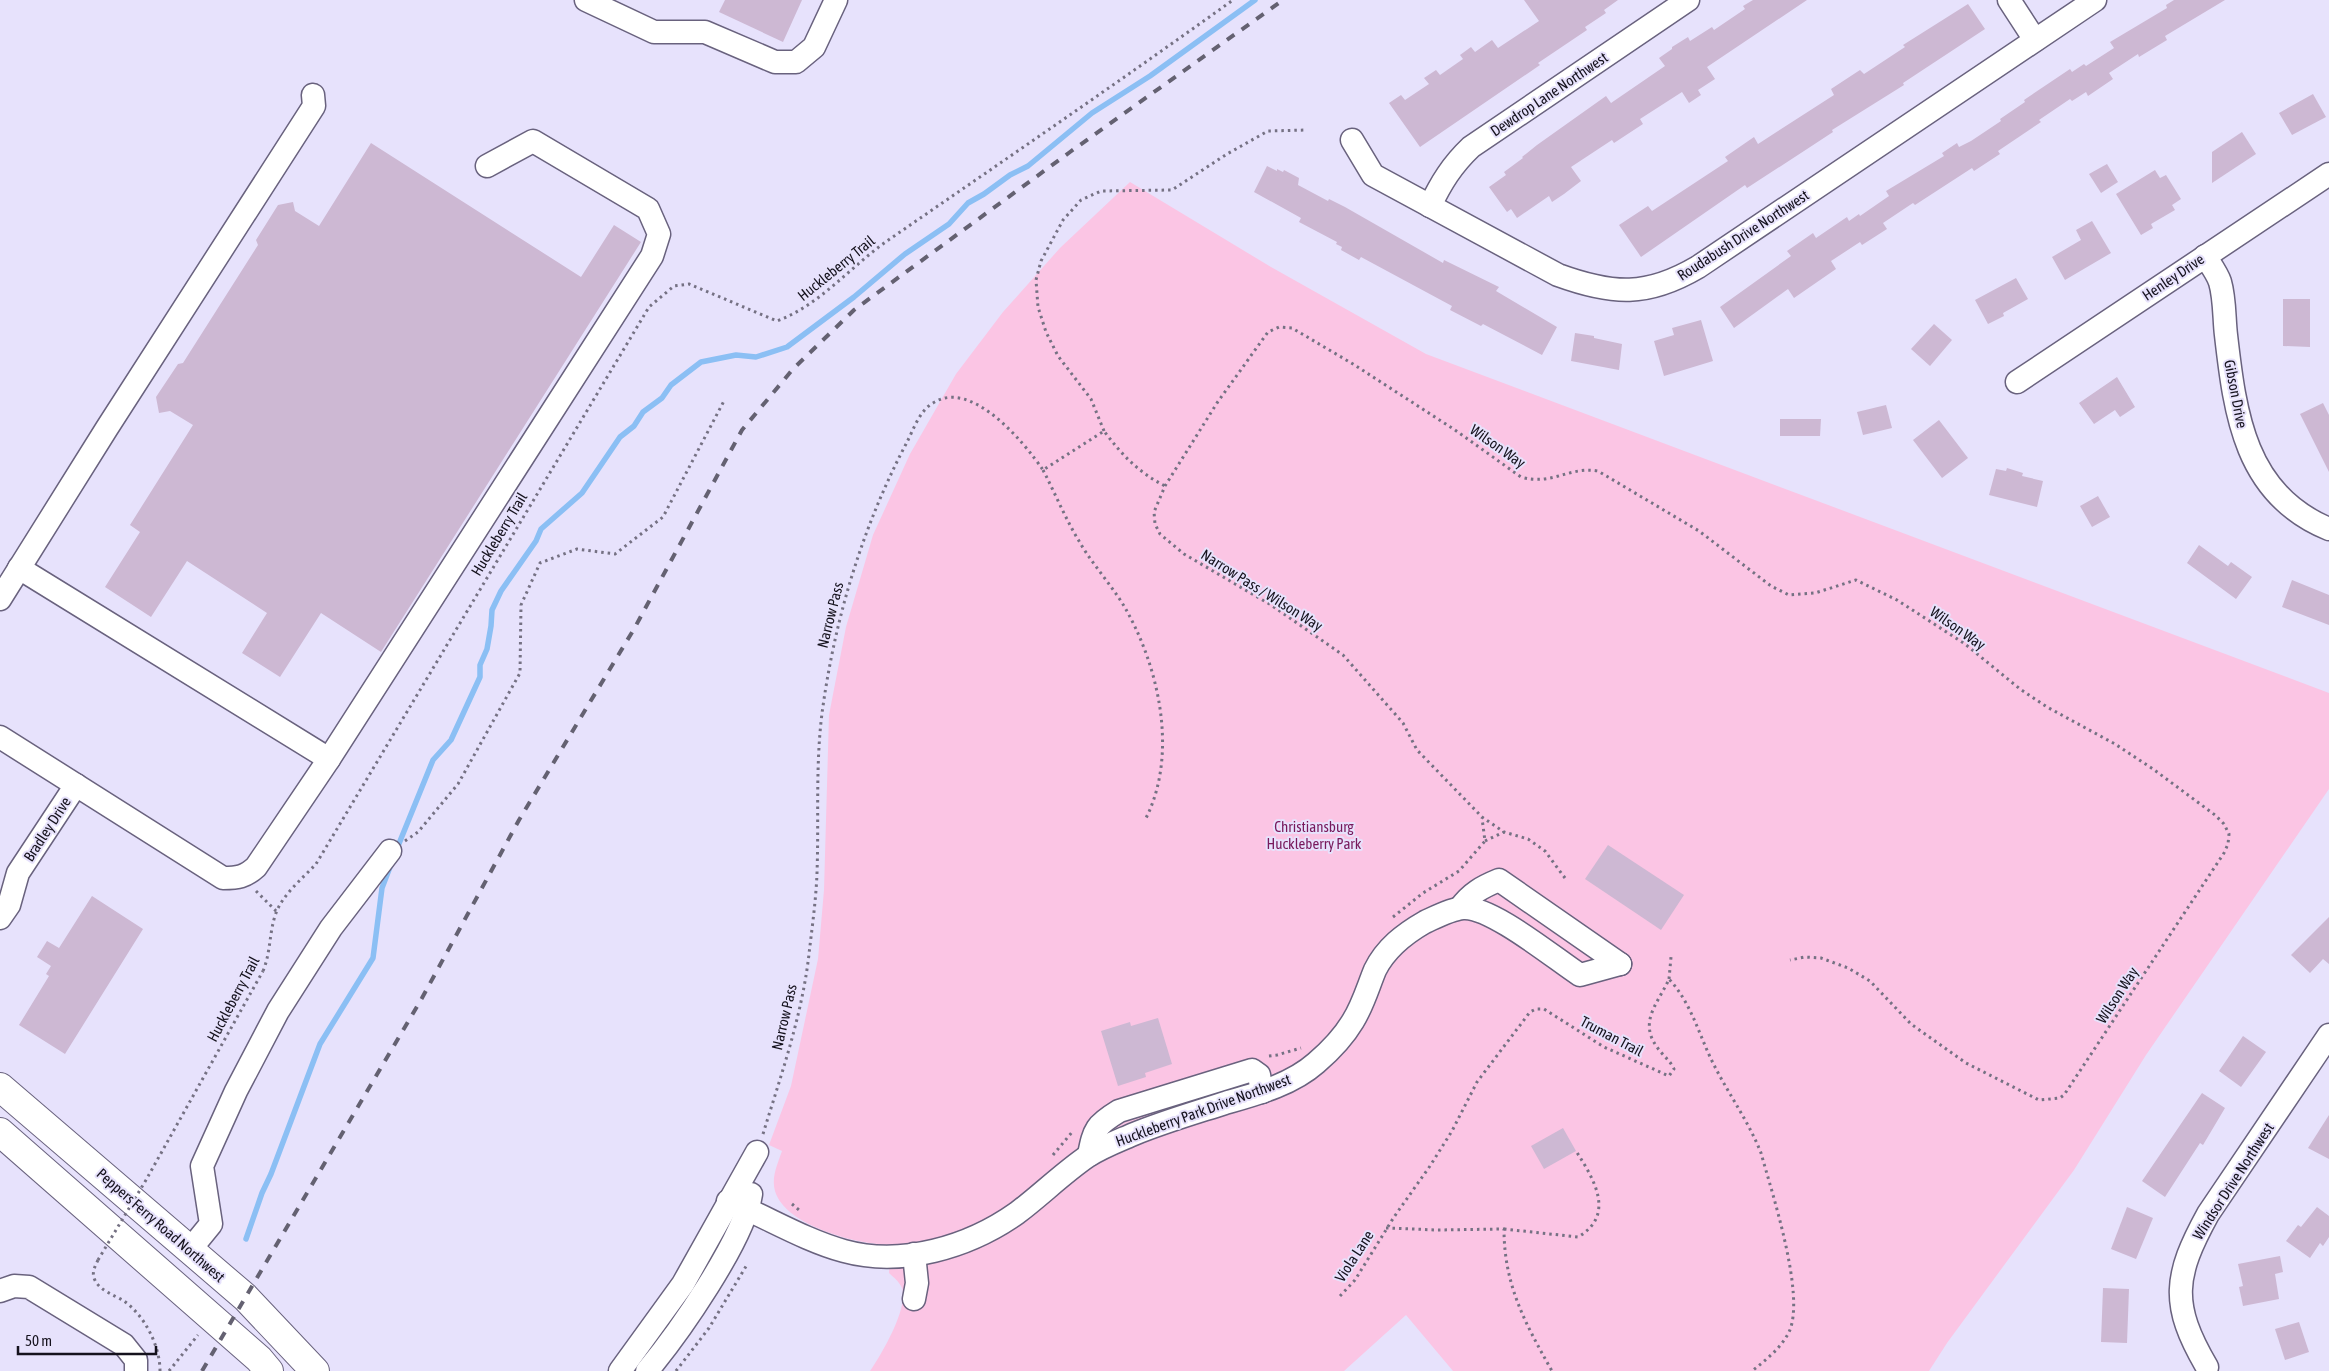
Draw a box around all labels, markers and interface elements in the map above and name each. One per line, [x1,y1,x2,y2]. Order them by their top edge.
street label: Dewdrop Lane Northwest [1487,48,1611,140]
street label: Roudabush Drive Northwest [1674,186,1812,284]
street label: Huckleberry Trail [794,232,878,304]
street label: Henley Drive [2139,250,2207,304]
street label: Gibson Drive [2221,358,2251,430]
street label: Wilson Way [1467,421,1529,471]
street label: Huckleberry Trail [468,489,530,579]
street label: Narrow Pass / Wilson Way [1198,546,1326,634]
street label: Narrow Pass [814,580,846,650]
street label: Wilson Way [1927,603,1989,653]
street label: Bradley Drive [20,794,74,864]
park label: Christiansburg Huckleberry Park [1267,818,1362,852]
street label: Huckleberry Trail [203,954,263,1044]
street label: Wilson Way [2093,964,2141,1026]
street label: Narrow Pass [768,982,800,1052]
street label: Truman Trail [1578,1012,1646,1060]
street label: Huckleberry Park Drive Northwest [1113,1070,1293,1150]
street label: Windsor Drive Northwest [2189,1119,2277,1243]
street label: Peppers Ferry Road Northwest [93,1165,229,1285]
street label: Viola Lane [1331,1227,1377,1285]
scale bar [18,1324,155,1356]
text: 50 m [25,1332,52,1349]

